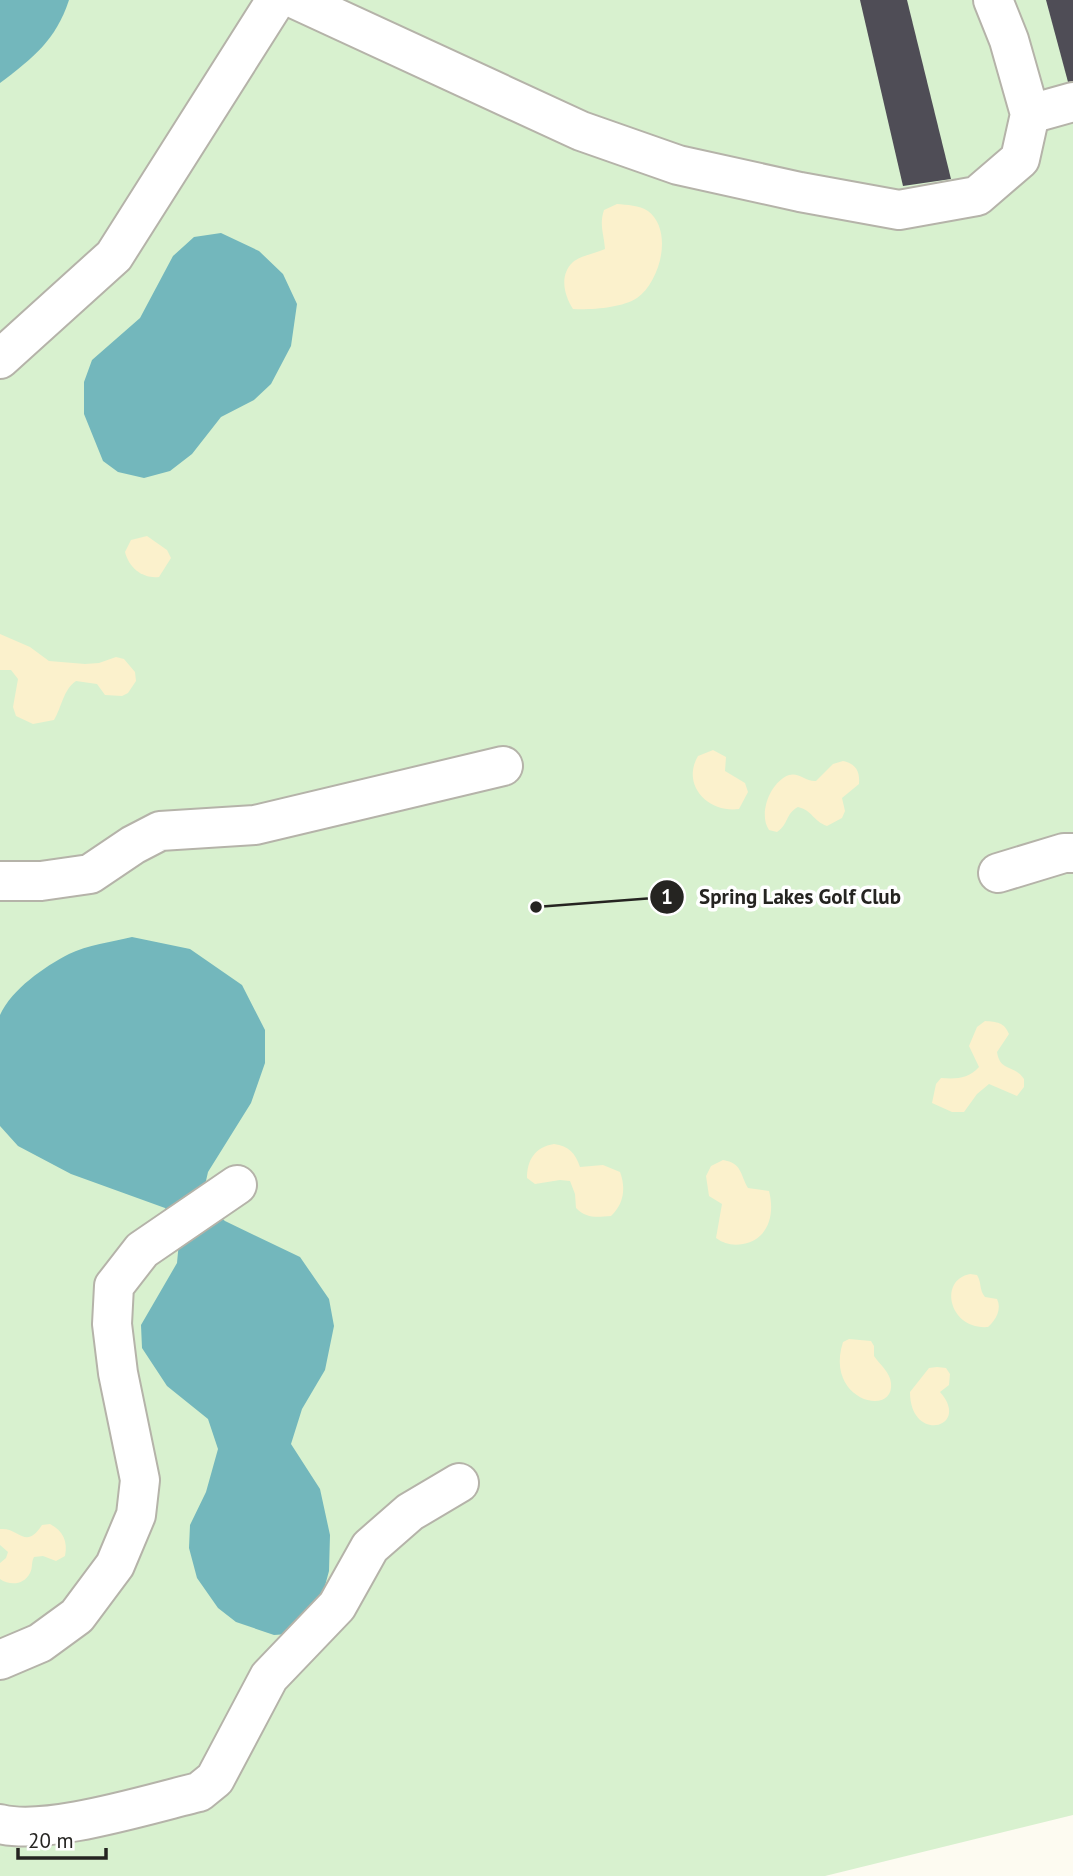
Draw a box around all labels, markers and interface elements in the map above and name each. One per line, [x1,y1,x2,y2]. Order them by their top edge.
callout: Spring Lakes Golf Club [650,876,915,918]
text: 1 [661,883,673,910]
text: Spring Lakes Golf Club [699,883,901,910]
scale bar [18,1816,105,1860]
text: 20 m [28,1827,74,1854]

